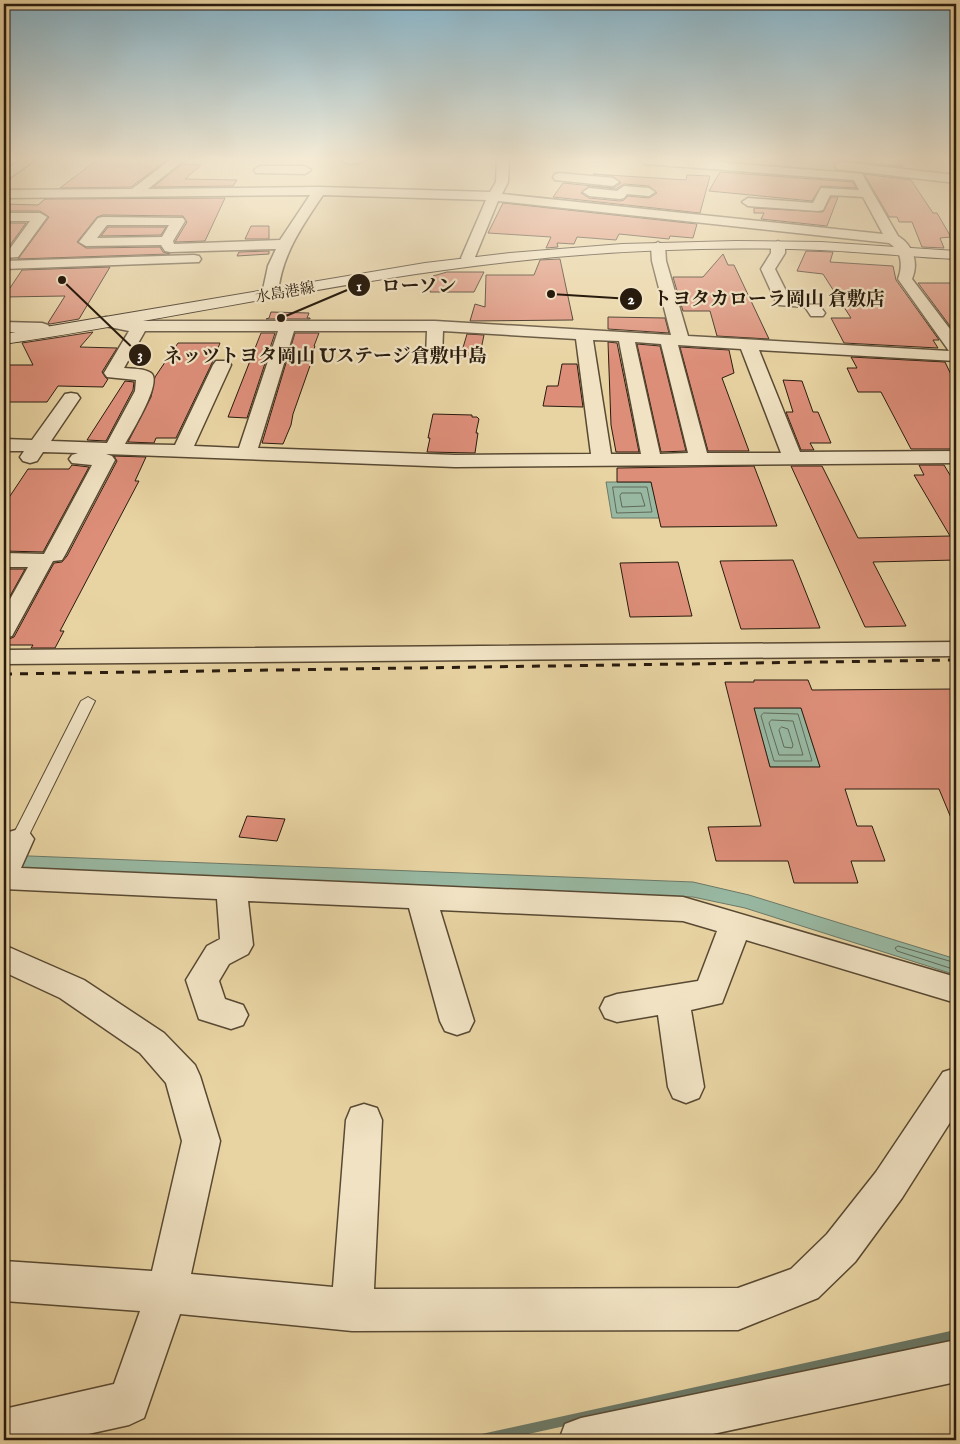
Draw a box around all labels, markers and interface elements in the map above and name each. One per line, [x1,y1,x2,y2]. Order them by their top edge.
callout: ローソン [346,268,467,302]
text: ローソン [381,275,457,299]
text: 1 [356,277,362,296]
street label: 水島港線 [254,278,316,307]
callout: トヨタカローラ岡山 倉敷店 [618,282,895,316]
text: トヨタカローラ岡山 倉敷店 [653,288,885,312]
text: 2 [627,290,635,309]
callout: ネッツトヨタ岡山 Uステージ倉敷中島 [128,338,497,372]
text: ネッツトヨタ岡山 Uステージ倉敷中島 [163,345,487,369]
text: 3 [137,346,143,365]

